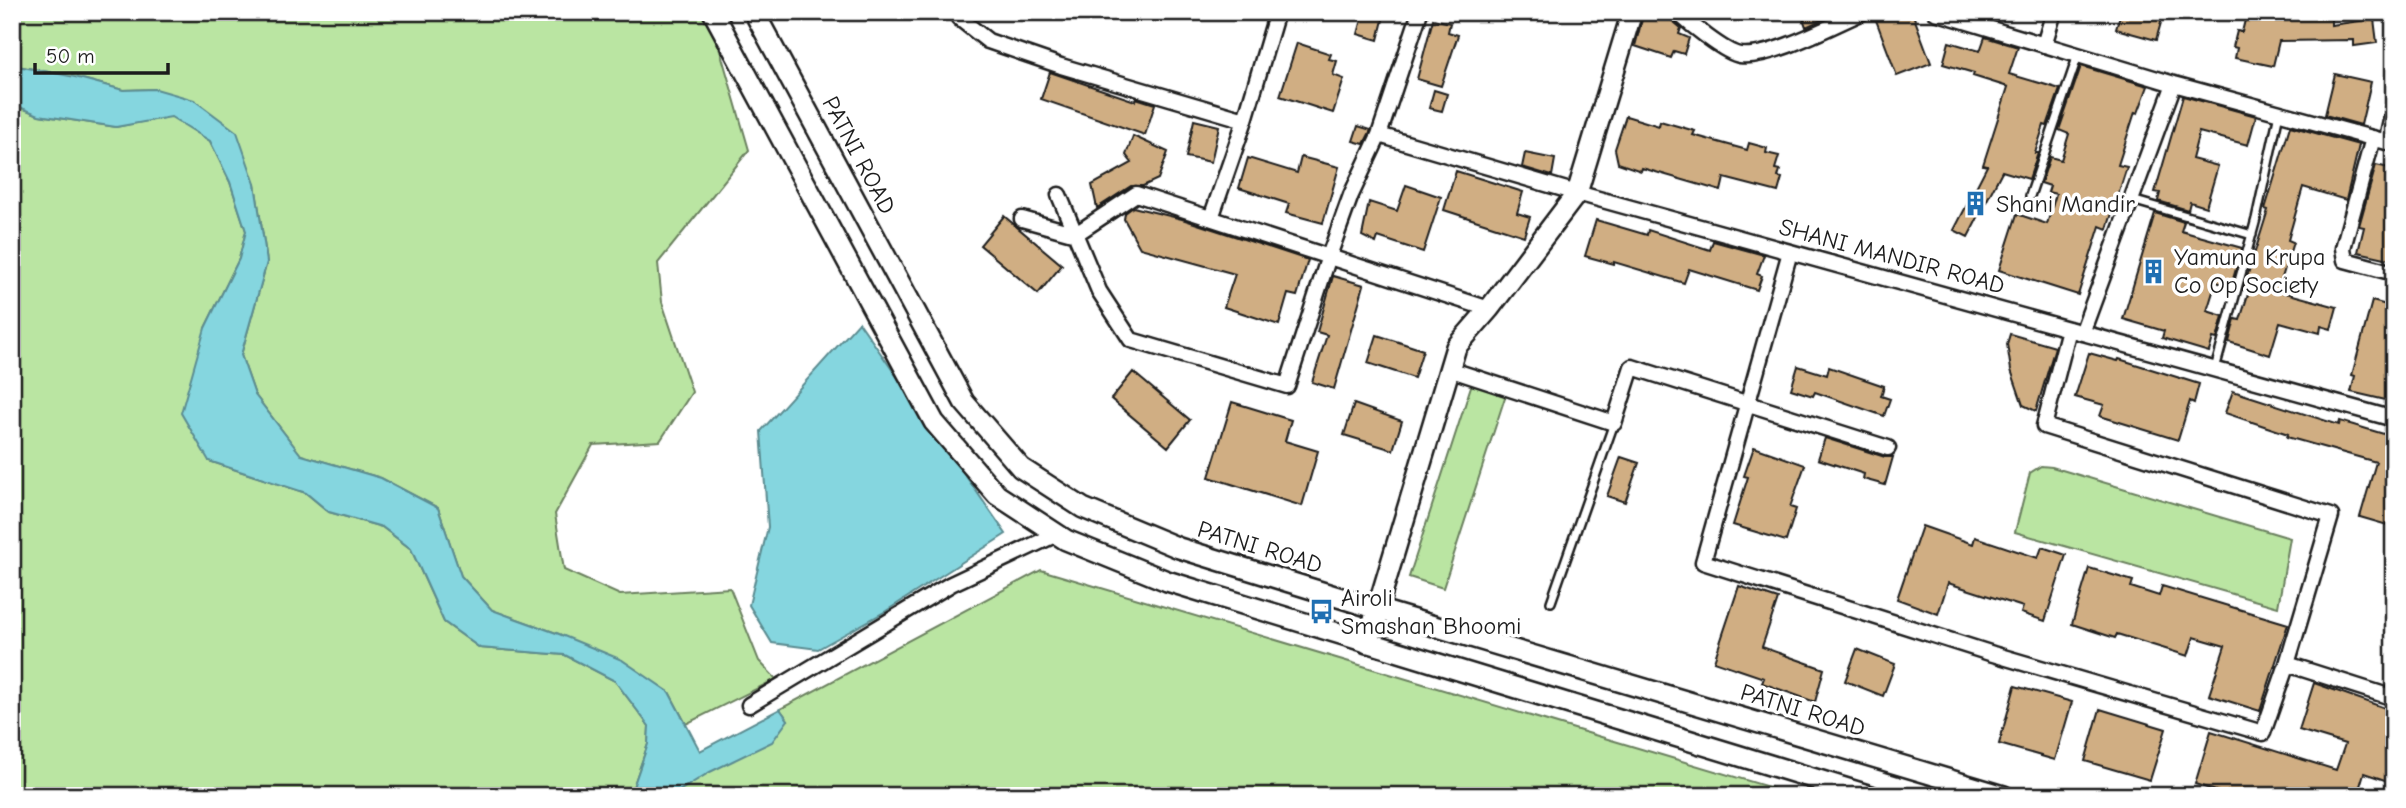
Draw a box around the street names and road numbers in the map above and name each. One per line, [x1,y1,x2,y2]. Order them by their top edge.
street label: PATNI ROAD [816,91,902,219]
street label: SHANI MANDIR ROAD [1776,212,2008,300]
street label: PATNI ROAD [1194,515,1326,579]
street label: PATNI ROAD [1737,678,1869,742]

